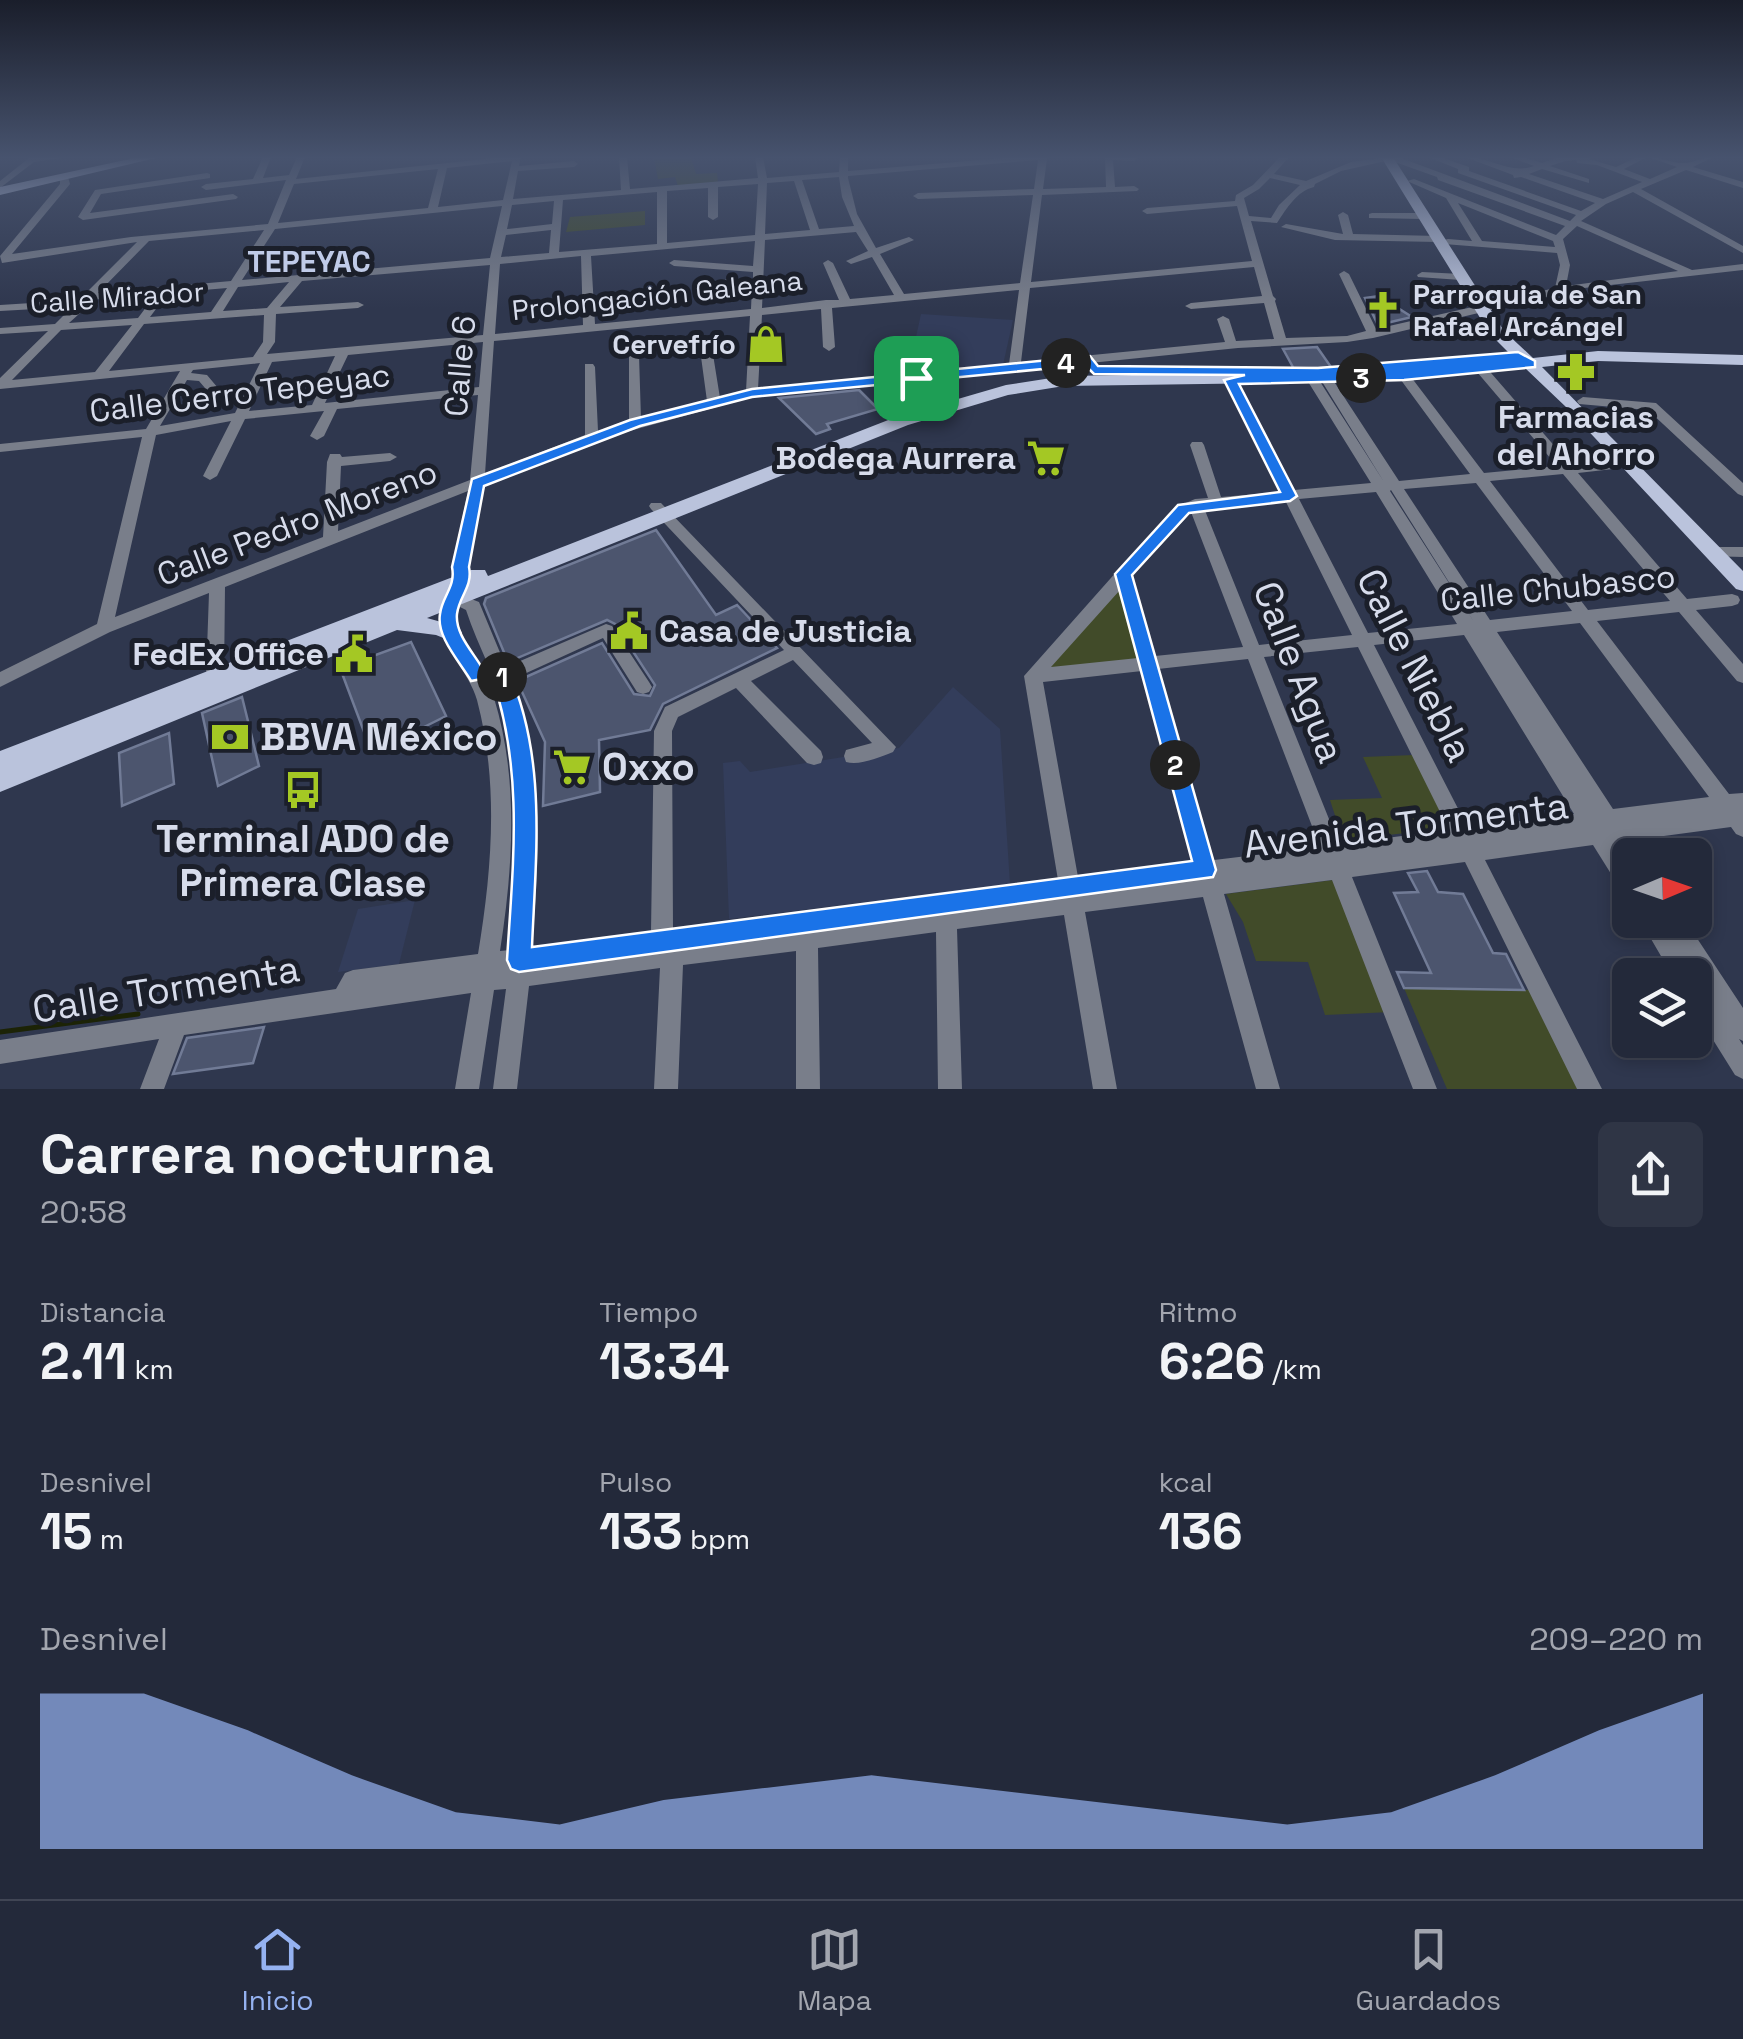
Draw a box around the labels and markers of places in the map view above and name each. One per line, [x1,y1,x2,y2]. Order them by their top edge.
place label: Parroquia de San Rafael Arcángel [1413,276,1642,344]
church icon: Parroquia de San Rafael Arcángel [1362,289,1404,331]
shop icon: Cervefrío [745,323,787,365]
place label: Cervefrío [612,326,736,362]
pin [874,336,959,421]
pin: 4 [1041,338,1091,388]
pharmacy icon: Farmacias del Ahorro [1555,351,1597,393]
pin: 3 [1336,353,1386,403]
place label: Farmacias del Ahorro [1496,397,1656,474]
supermarket icon: Bodega Aurrera [1025,437,1067,479]
place label: Bodega Aurrera [776,438,1016,478]
public building icon: Casa de Justicia [608,610,650,652]
place label: Casa de Justicia [659,611,912,651]
public building icon: FedEx Office [333,633,375,675]
place label: FedEx Office [133,634,324,674]
pin: 1 [477,652,527,702]
place label: BBVA México [260,713,498,761]
bank icon: BBVA México [209,716,251,758]
pin: 2 [1150,740,1200,790]
place label: Oxxo [602,743,695,791]
supermarket icon: Oxxo [551,746,593,788]
bus stop icon: Terminal ADO de Primera Clase [282,769,324,811]
place label: Terminal ADO de Primera Clase [156,815,450,907]

